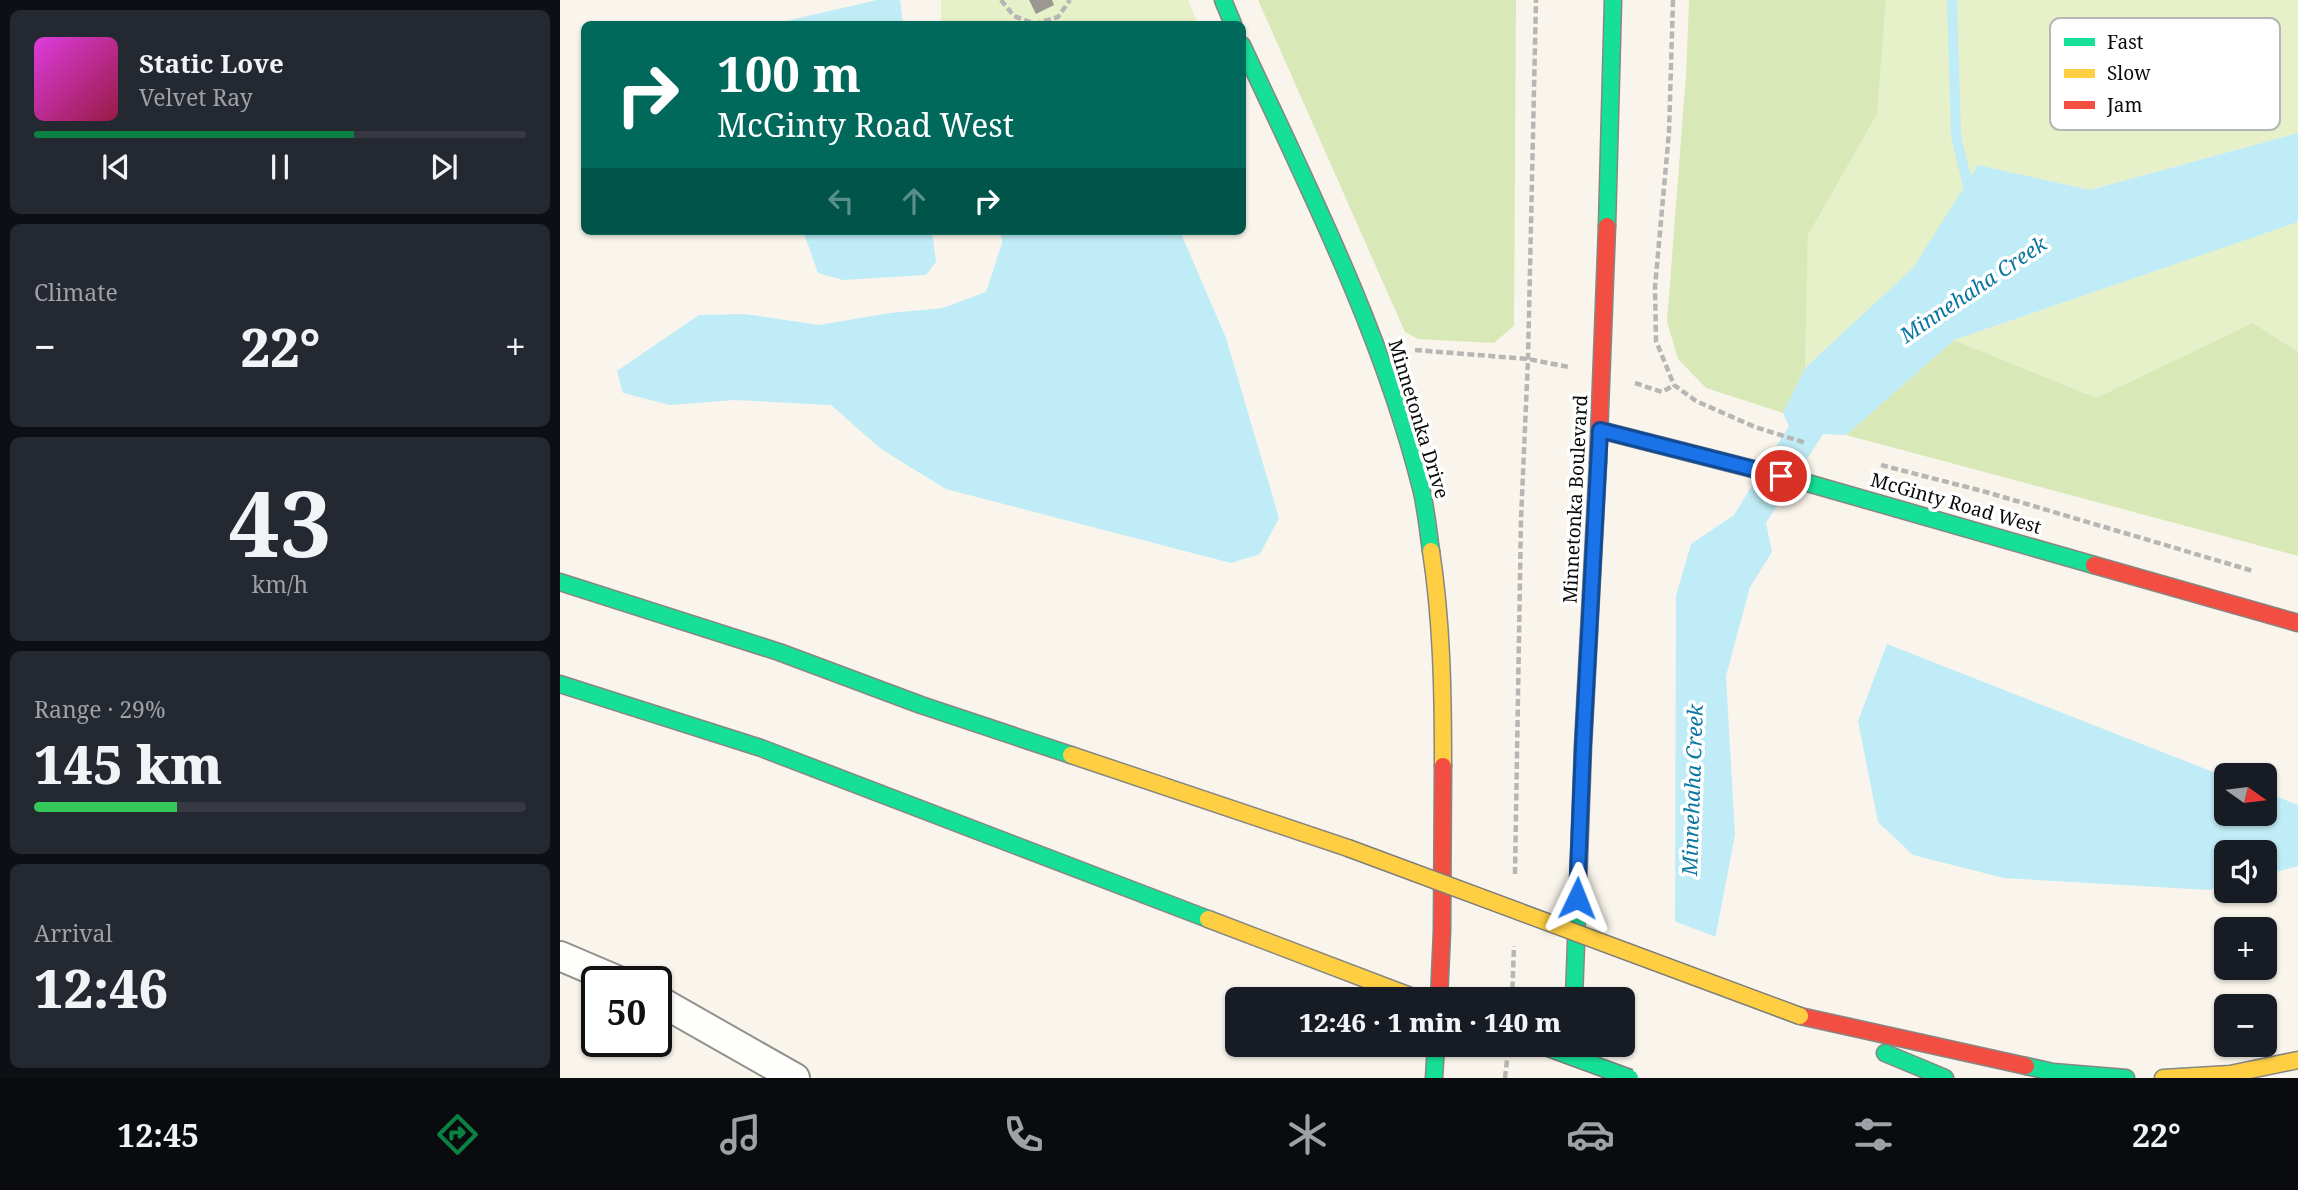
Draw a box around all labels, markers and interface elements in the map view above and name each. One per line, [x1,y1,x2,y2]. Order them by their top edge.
legend [2050,18,2280,130]
text: Fast [2107,29,2144,55]
text: 100 m [717,40,861,106]
text: Static Love [139,45,284,81]
icon: right [602,49,693,140]
text: Slow [2107,60,2151,86]
text: Velvet Ray [139,81,253,113]
text: Jam [2106,92,2142,118]
text: McGinty Road West [717,103,1014,146]
icon: previous [97,148,135,186]
icon: pause [261,148,299,186]
icon: next [425,148,463,186]
icon: left [822,182,860,220]
icon: ahead [895,182,933,220]
icon: right [968,182,1006,220]
water label: Minnehaha Creek [1893,229,2053,349]
text: Climate [34,276,118,308]
text: 22° [240,311,320,382]
text: − [34,320,56,372]
text: + [505,320,526,372]
street label: Minnetonka Drive [1382,336,1456,502]
street label: Minnetonka Boulevard [1557,394,1593,604]
pin [1751,446,1811,506]
icon: arrive [1762,457,1800,495]
text: 43 [229,460,331,584]
street label: McGinty Road West [1868,466,2045,540]
text: km/h [252,568,308,600]
text: Range · 29% [34,693,166,725]
water label: Minnehaha Creek [1675,703,1709,877]
text: 145 km [34,728,222,799]
north arrow [2214,763,2277,826]
map controls [2214,763,2277,1057]
button: sound [2214,840,2277,903]
position arrow [1540,861,1614,935]
text: Arrival [34,917,113,949]
button: + [2214,917,2277,980]
text: 12:46 [34,952,168,1023]
speed limit sign: 50 [581,966,672,1057]
button: − [2214,994,2277,1057]
text: 12:46 · 1 min · 140 m [1299,1004,1561,1040]
icon: directions [433,1110,482,1159]
icon: music [716,1110,765,1159]
icon: phone [999,1110,1048,1159]
icon: climate [1283,1110,1332,1159]
icon: car [1566,1110,1615,1159]
icon: filters [1849,1110,1898,1159]
text: 12:45 [117,1113,199,1156]
text: 22° [2132,1113,2181,1156]

